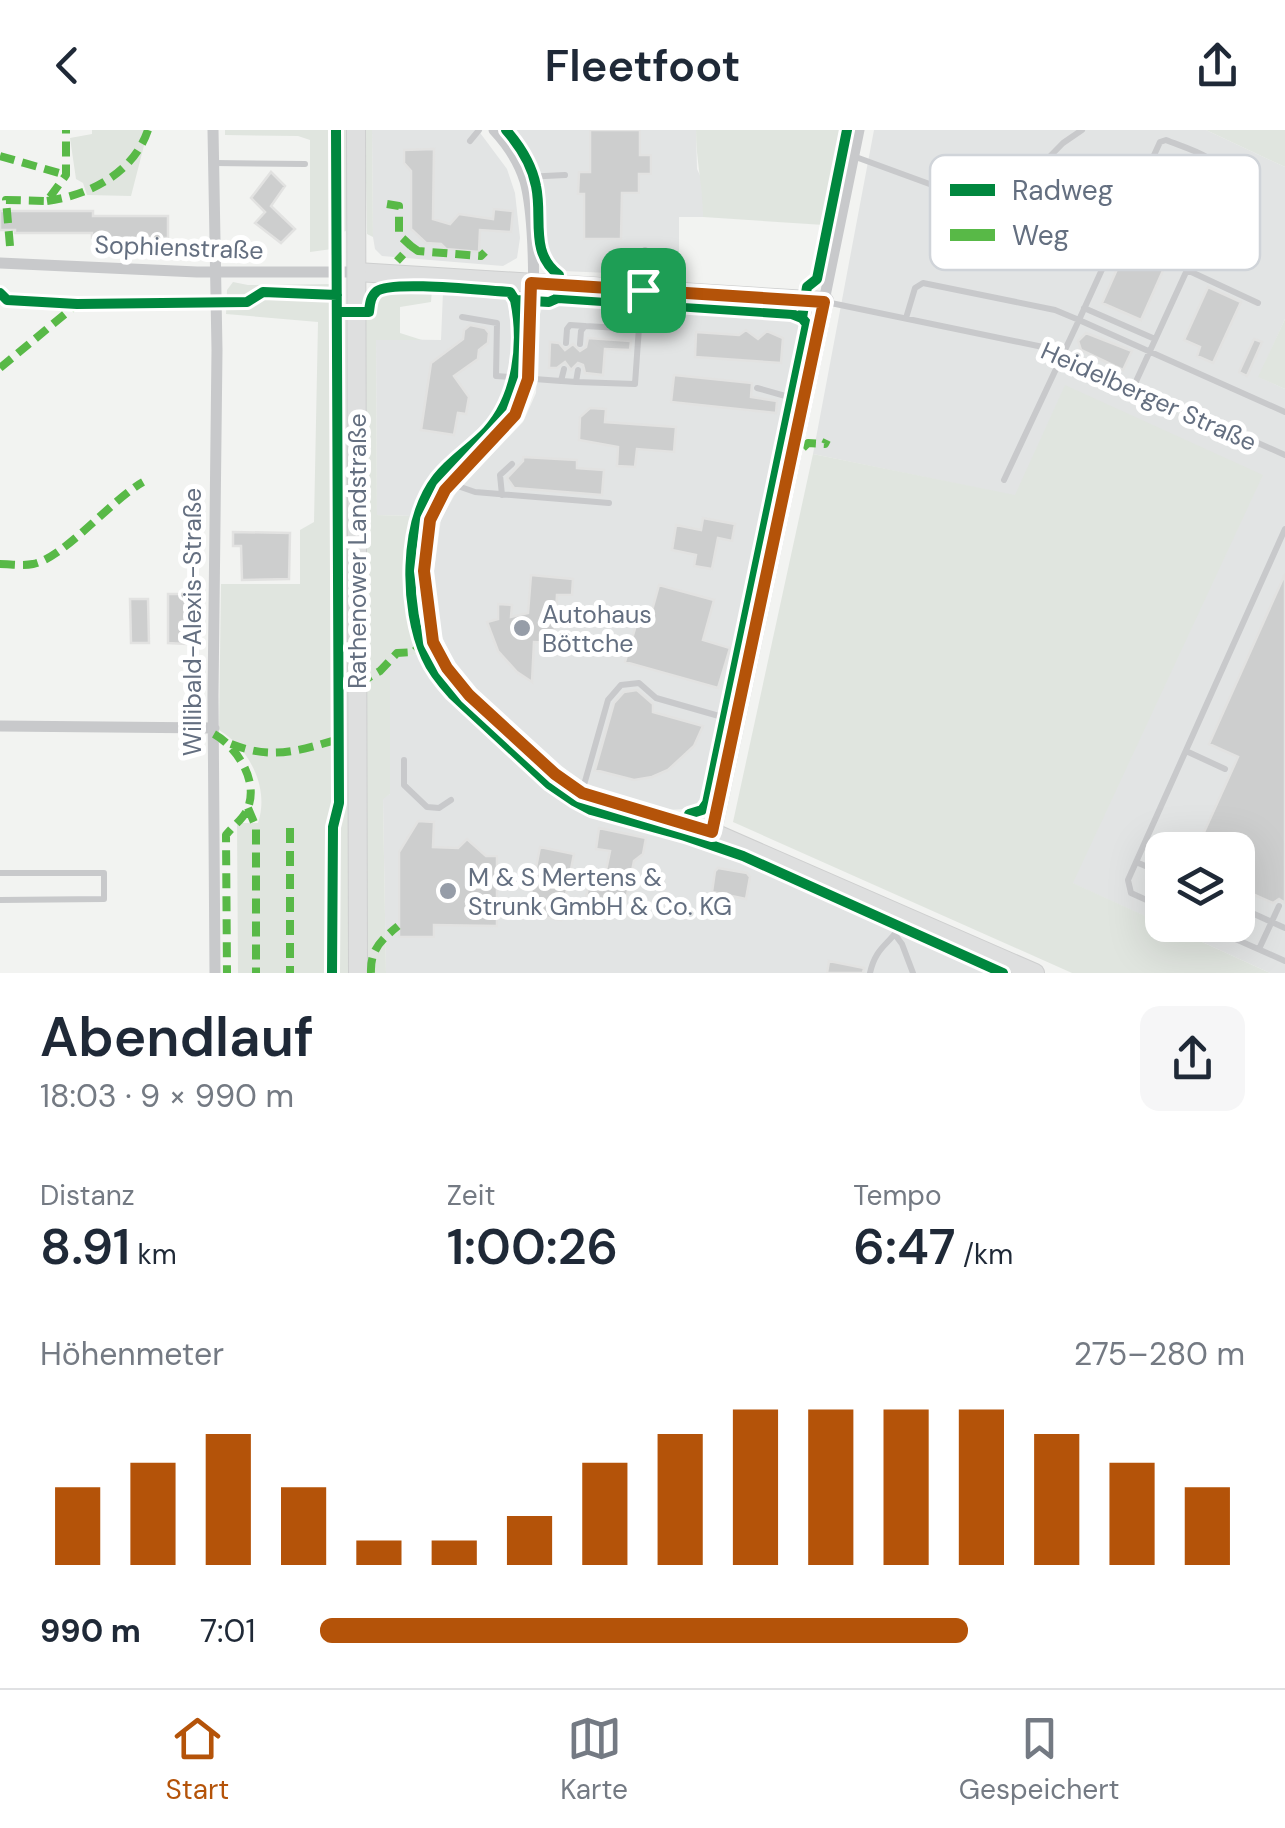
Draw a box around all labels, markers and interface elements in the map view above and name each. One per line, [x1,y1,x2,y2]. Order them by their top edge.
text: Fleetfoot [545,36,740,95]
icon: back [40,38,95,93]
icon: share [1190,38,1245,93]
legend [930,155,1260,270]
text: Radweg [1012,172,1113,209]
text: Weg [1012,217,1069,254]
street label: Sophienstraße [94,228,264,267]
pin [601,248,686,333]
icon: arrive [616,263,671,318]
street label: Heidelberger Straße [1036,334,1262,459]
street label: Rathenower Landstraße [341,413,374,689]
street label: Willibald-Alexis-Straße [176,488,209,756]
place label: Autohaus Böttche [542,598,652,660]
marker: Autohaus Böttche [511,617,533,639]
map controls [1145,832,1255,942]
button: layers [1145,832,1255,942]
place label: M & S Mertens & Strunk GmbH & Co. KG [468,861,732,923]
marker: M & S Mertens & Strunk GmbH & Co. KG [437,880,459,902]
text: Abendlauf [40,1001,314,1073]
button: share [1140,1006,1245,1111]
text: 18:03 · 9 × 990 m [40,1075,294,1117]
text: Distanz [40,1177,135,1214]
text: Zeit [447,1177,495,1214]
text: Tempo [853,1177,942,1214]
text: 8.91 [40,1214,130,1280]
text: 1:00:26 [447,1214,618,1280]
text: 6:47 [853,1214,956,1280]
text: km [130,1236,177,1273]
text: /km [956,1236,1013,1273]
text: Höhenmeter [40,1333,224,1375]
text: 275–280 m [1074,1333,1245,1375]
text: 990 m [40,1610,141,1652]
text: 7:01 [200,1610,255,1652]
tab: Start [165,1711,229,1808]
tab: Karte [560,1711,628,1808]
tab: Gespeichert [959,1711,1120,1808]

